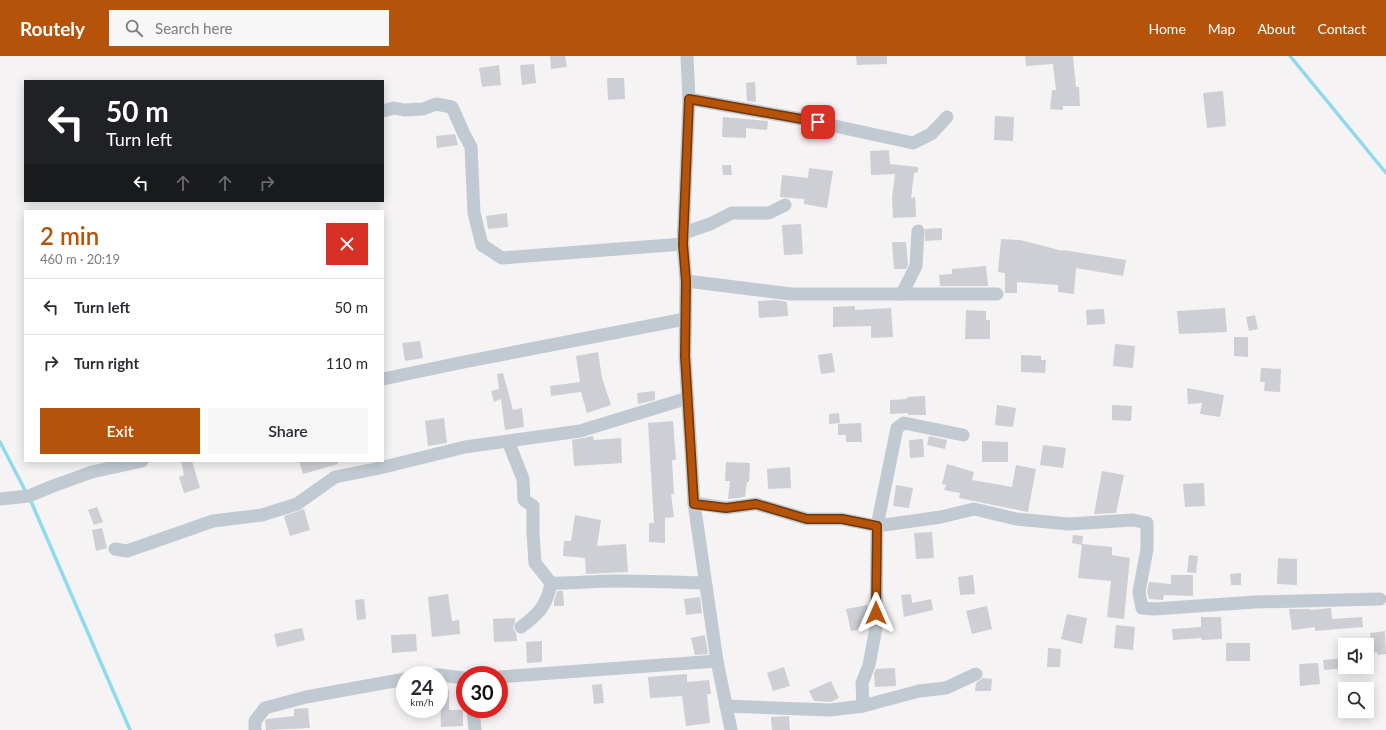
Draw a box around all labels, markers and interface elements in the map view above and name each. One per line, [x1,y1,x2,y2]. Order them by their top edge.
search box [109,10,389,46]
text: Routely [20,17,85,40]
icon: search [123,17,145,39]
text: Search here [155,19,232,37]
text: Home [1148,20,1186,37]
text: Map [1208,20,1235,37]
text: About [1257,20,1295,37]
text: Contact [1317,20,1366,37]
text: 50 m [106,94,169,128]
icon: left [40,96,92,148]
pin [801,105,835,139]
icon: arrive [807,111,829,133]
text: Turn left [106,128,172,150]
icon: left [130,172,152,194]
icon: ahead [172,172,194,194]
icon: ahead [214,172,236,194]
icon: right [256,172,278,194]
text: 2 min [40,221,99,250]
button: close [326,223,368,265]
text: 460 m · 20:19 [40,251,120,267]
icon: left [40,296,62,318]
text: Turn left [74,298,130,316]
text: 50 m [334,298,368,316]
icon: right [40,352,62,374]
text: Turn right [74,354,139,372]
text: 110 m [326,354,368,372]
button: Exit [40,408,200,454]
button: Share [208,408,368,454]
position arrow [855,592,897,634]
map controls [1338,638,1374,718]
button: sound [1338,638,1374,674]
speed limit sign: 30 [456,666,508,718]
text: 24 [410,675,434,699]
button: search [1338,682,1374,718]
text: km/h [410,696,434,708]

